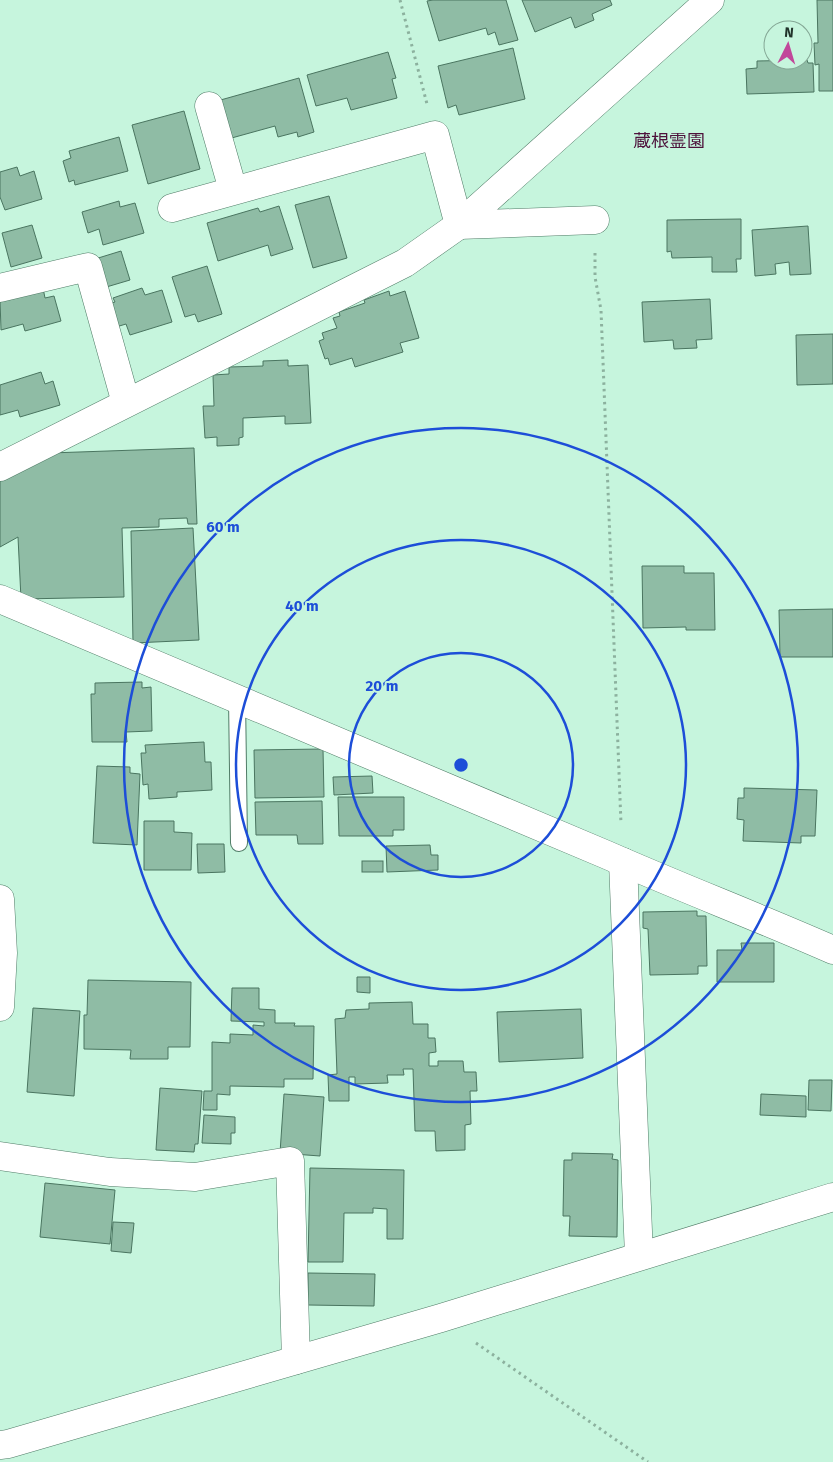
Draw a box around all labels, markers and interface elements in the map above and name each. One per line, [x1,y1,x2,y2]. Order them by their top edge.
north arrow [763,20,813,70]
text: N [784,24,794,41]
district label: 蔵根霊園 [633,130,705,152]
text: 60 m [206,518,240,536]
text: 40 m [285,597,319,615]
text: 20 m [366,677,398,695]
centre of rings [452,756,470,774]

